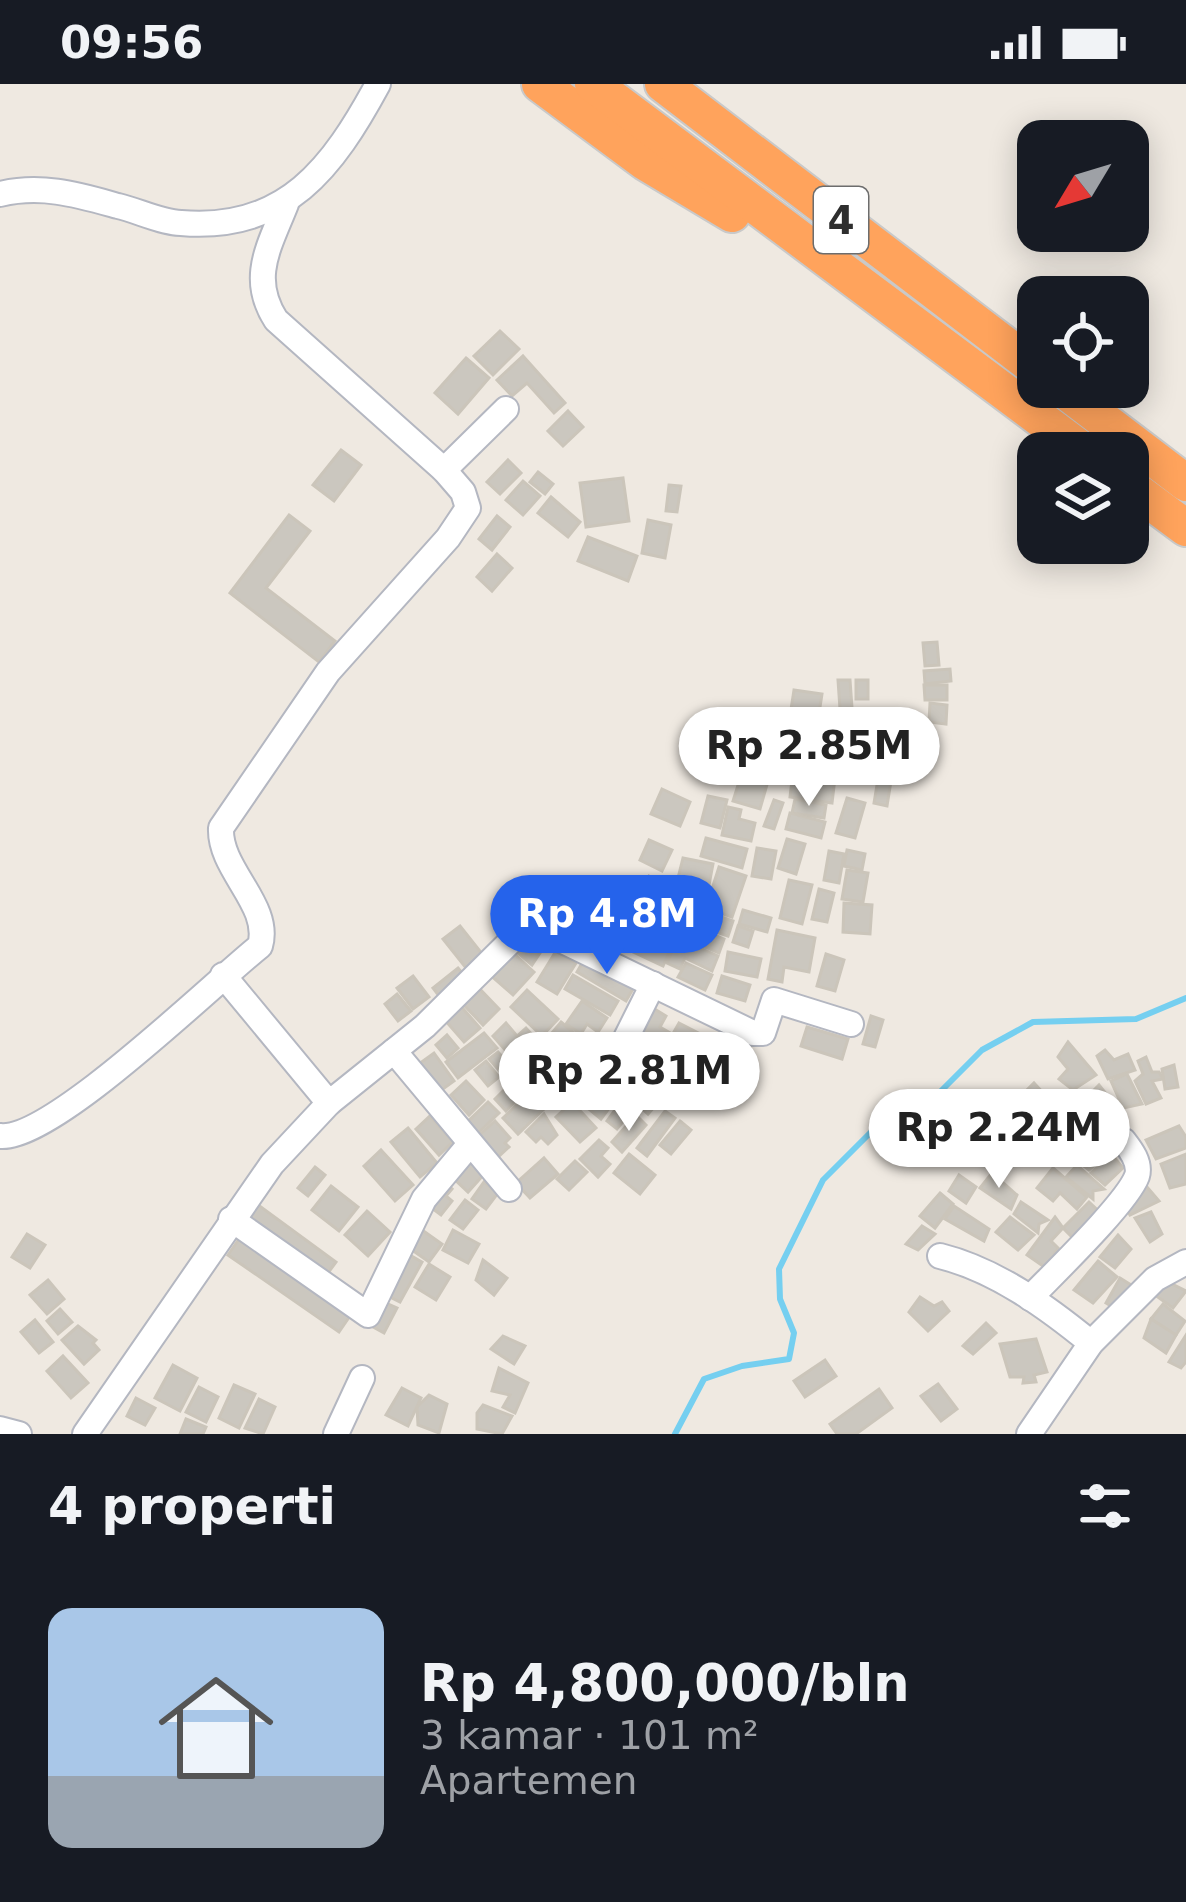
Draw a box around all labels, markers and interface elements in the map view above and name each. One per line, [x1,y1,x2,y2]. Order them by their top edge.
text: 09:56 [60,16,203,69]
north arrow [1017,120,1149,252]
map controls [1017,120,1149,564]
road number: 4 [814,187,868,253]
button: locate [1017,276,1149,408]
button: layers [1017,432,1149,564]
pin: Rp 2.85M [685,707,933,809]
text: Rp 2.85M [706,723,912,768]
pin: Rp 4.8M [496,875,718,977]
text: Rp 4.8M [517,891,697,936]
pin: Rp 2.81M [505,1032,753,1134]
text: Rp 2.81M [526,1048,732,1093]
pin: Rp 2.24M [875,1089,1123,1191]
text: Rp 2.24M [896,1105,1102,1150]
icon: filters [1072,1473,1138,1539]
text: 4 properti [48,1477,336,1536]
text: Rp 4,800,000/bln [420,1654,910,1713]
icon: home [144,1656,288,1800]
text: 3 kamar · 101 m² [420,1713,759,1758]
text: Apartemen [420,1758,637,1803]

